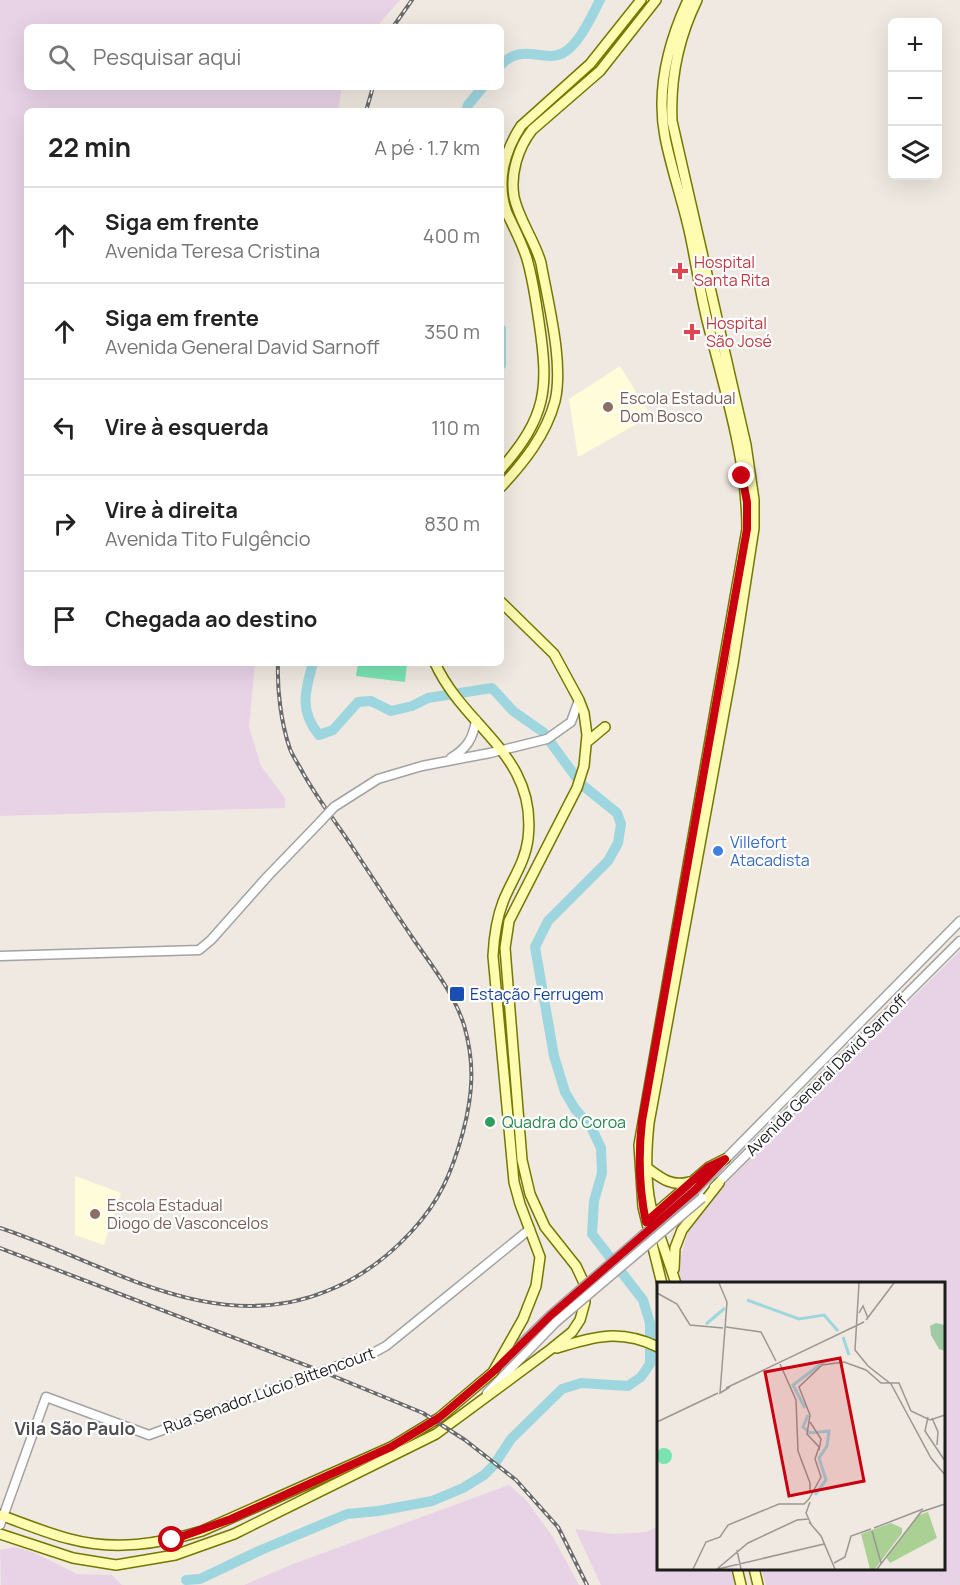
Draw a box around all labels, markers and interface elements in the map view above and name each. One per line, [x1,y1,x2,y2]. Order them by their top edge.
map controls [888,18,942,180]
button: + [888,18,942,72]
search box [24,24,504,90]
icon: search [45,41,78,74]
text: Pesquisar aqui [93,42,241,72]
button: − [888,72,942,126]
button: layers [888,126,942,180]
text: 22 min [48,129,131,165]
text: A pé · 1.7 km [374,134,480,161]
text: Siga em frente [105,207,259,237]
icon: ahead [48,219,81,252]
text: 400 m [423,222,480,249]
text: Avenida Teresa Cristina [105,237,320,264]
place label: Hospital Santa Rita [694,251,770,291]
marker: Hospital Santa Rita [671,262,689,280]
text: Siga em frente [105,303,259,333]
place label: Hospital São José [706,312,772,352]
icon: ahead [48,315,81,348]
text: 350 m [424,318,480,345]
marker: Hospital São José [683,323,701,341]
text: Avenida General David Sarnoff [105,333,379,360]
place label: Escola Estadual Dom Bosco [620,387,736,427]
marker: Escola Estadual Dom Bosco [601,400,615,414]
icon: left [48,411,81,444]
text: Vire à esquerda [105,412,269,442]
text: 110 m [431,414,480,441]
route end [728,462,754,488]
text: Vire à direita [105,495,238,525]
icon: right [48,507,81,540]
text: 830 m [424,510,480,537]
text: Avenida Tito Fulgêncio [105,525,311,552]
icon: arrive [48,603,81,636]
text: Chegada ao destino [105,604,317,634]
place label: Villefort Atacadista [730,831,810,871]
marker: Villefort Atacadista [711,844,725,858]
place label: Estação Ferrugem [470,983,604,1005]
marker: Estação Ferrugem [448,985,466,1003]
street label: Avenida General David Sarnoff [741,989,912,1160]
place label: Quadra do Coroa [502,1111,626,1133]
marker: Quadra do Coroa [483,1115,497,1129]
place label: Escola Estadual Diogo de Vasconcelos [107,1194,268,1234]
marker: Escola Estadual Diogo de Vasconcelos [88,1207,102,1221]
inset map [657,1282,945,1570]
street label: Rua Senador Lúcio Bittencourt [160,1341,378,1439]
district label: Vila São Paulo [14,1416,136,1440]
route start [158,1526,184,1552]

